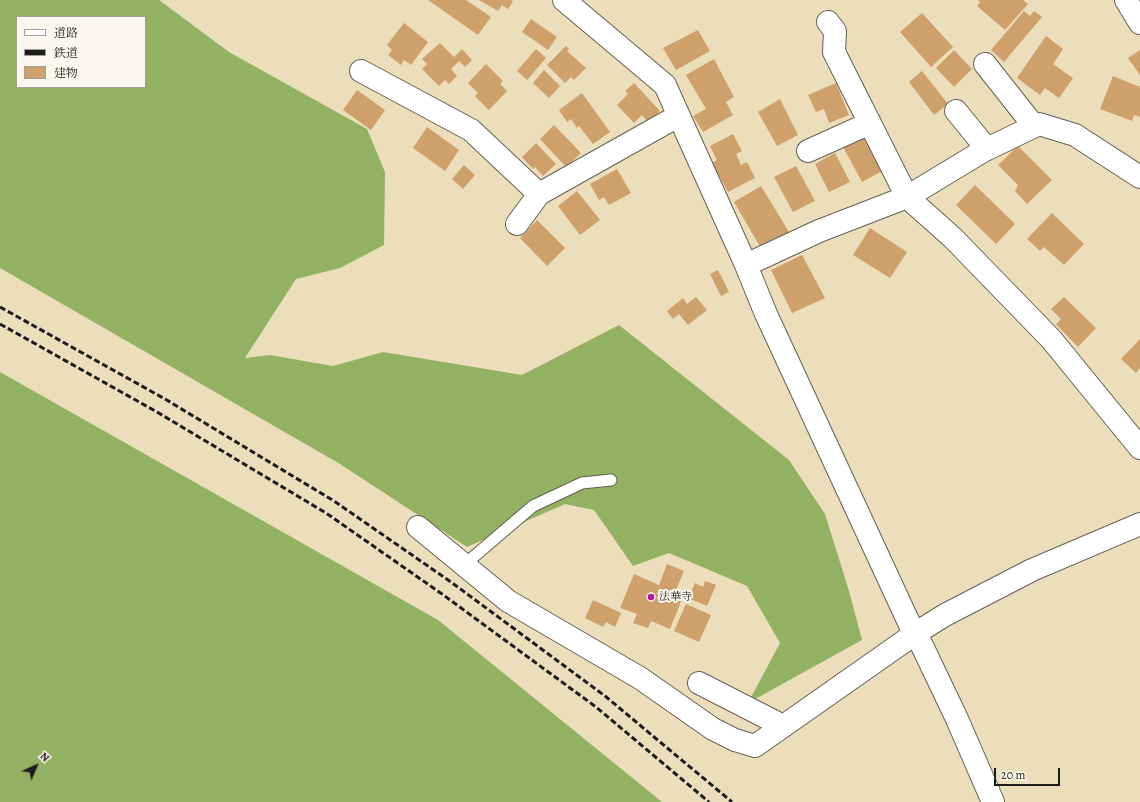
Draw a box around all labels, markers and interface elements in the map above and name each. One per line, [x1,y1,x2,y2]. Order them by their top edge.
legend [16,16,146,88]
text: 道路 [54,25,78,41]
text: 鉄道 [54,45,78,61]
text: 建物 [54,65,78,81]
place label: 法華寺 [659,590,692,604]
marker: 法華寺 [646,592,656,602]
north arrow [16,746,56,786]
text: N [37,749,53,765]
scale bar [996,760,1062,786]
text: 20 m [1001,767,1025,783]

